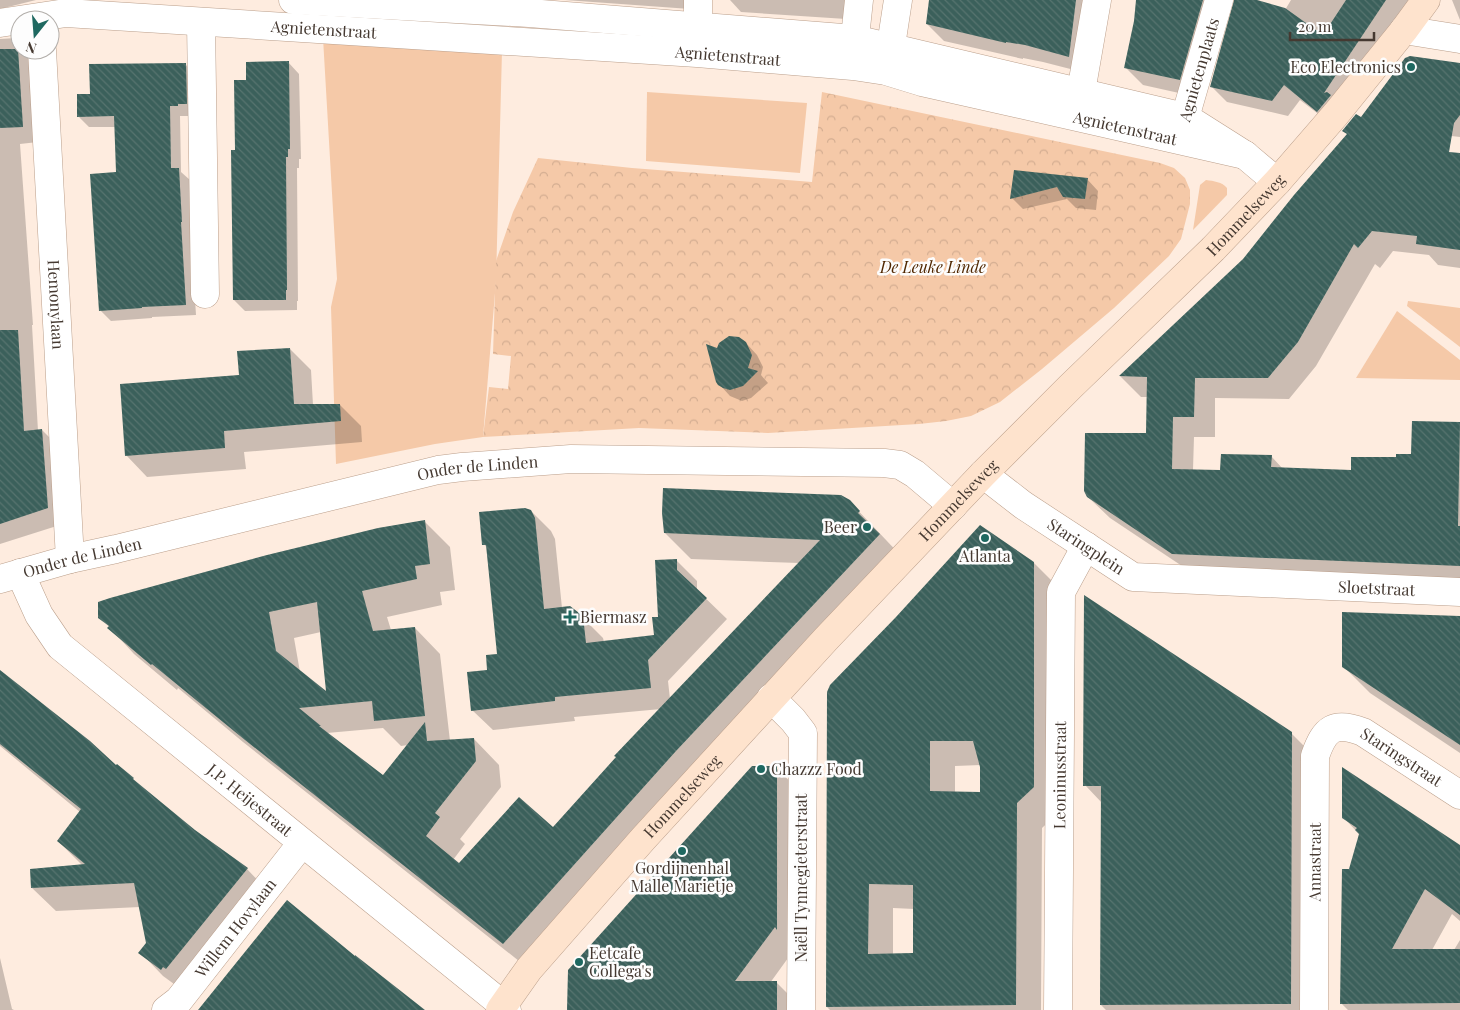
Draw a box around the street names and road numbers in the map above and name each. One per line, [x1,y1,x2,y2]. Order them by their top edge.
street label: Agnietenstraat [269,15,378,43]
street label: Agnietenplaats [1173,15,1223,125]
street label: Agnietenstraat [673,41,782,70]
street label: Agnietenstraat [1071,105,1180,149]
street label: Hommelseweg [1201,169,1290,260]
street label: Hemonylaan [44,259,69,351]
street label: Onder de Linden [415,450,539,485]
street label: Hommelseweg [914,454,1002,545]
street label: Staringplein [1044,513,1129,579]
street label: Onder de Linden [20,532,144,582]
street label: Sloetstraat [1338,575,1416,600]
street label: Leoninusstraat [1048,721,1070,829]
street label: Staringstraat [1357,722,1447,791]
street label: Hommelseweg [638,749,725,842]
street label: J.P. Heijestraat [202,758,297,841]
street label: Naëll Tynnegieterstraat [790,793,811,962]
street label: Annastraat [1303,822,1325,902]
street label: Willem Hovylaan [189,873,281,982]

